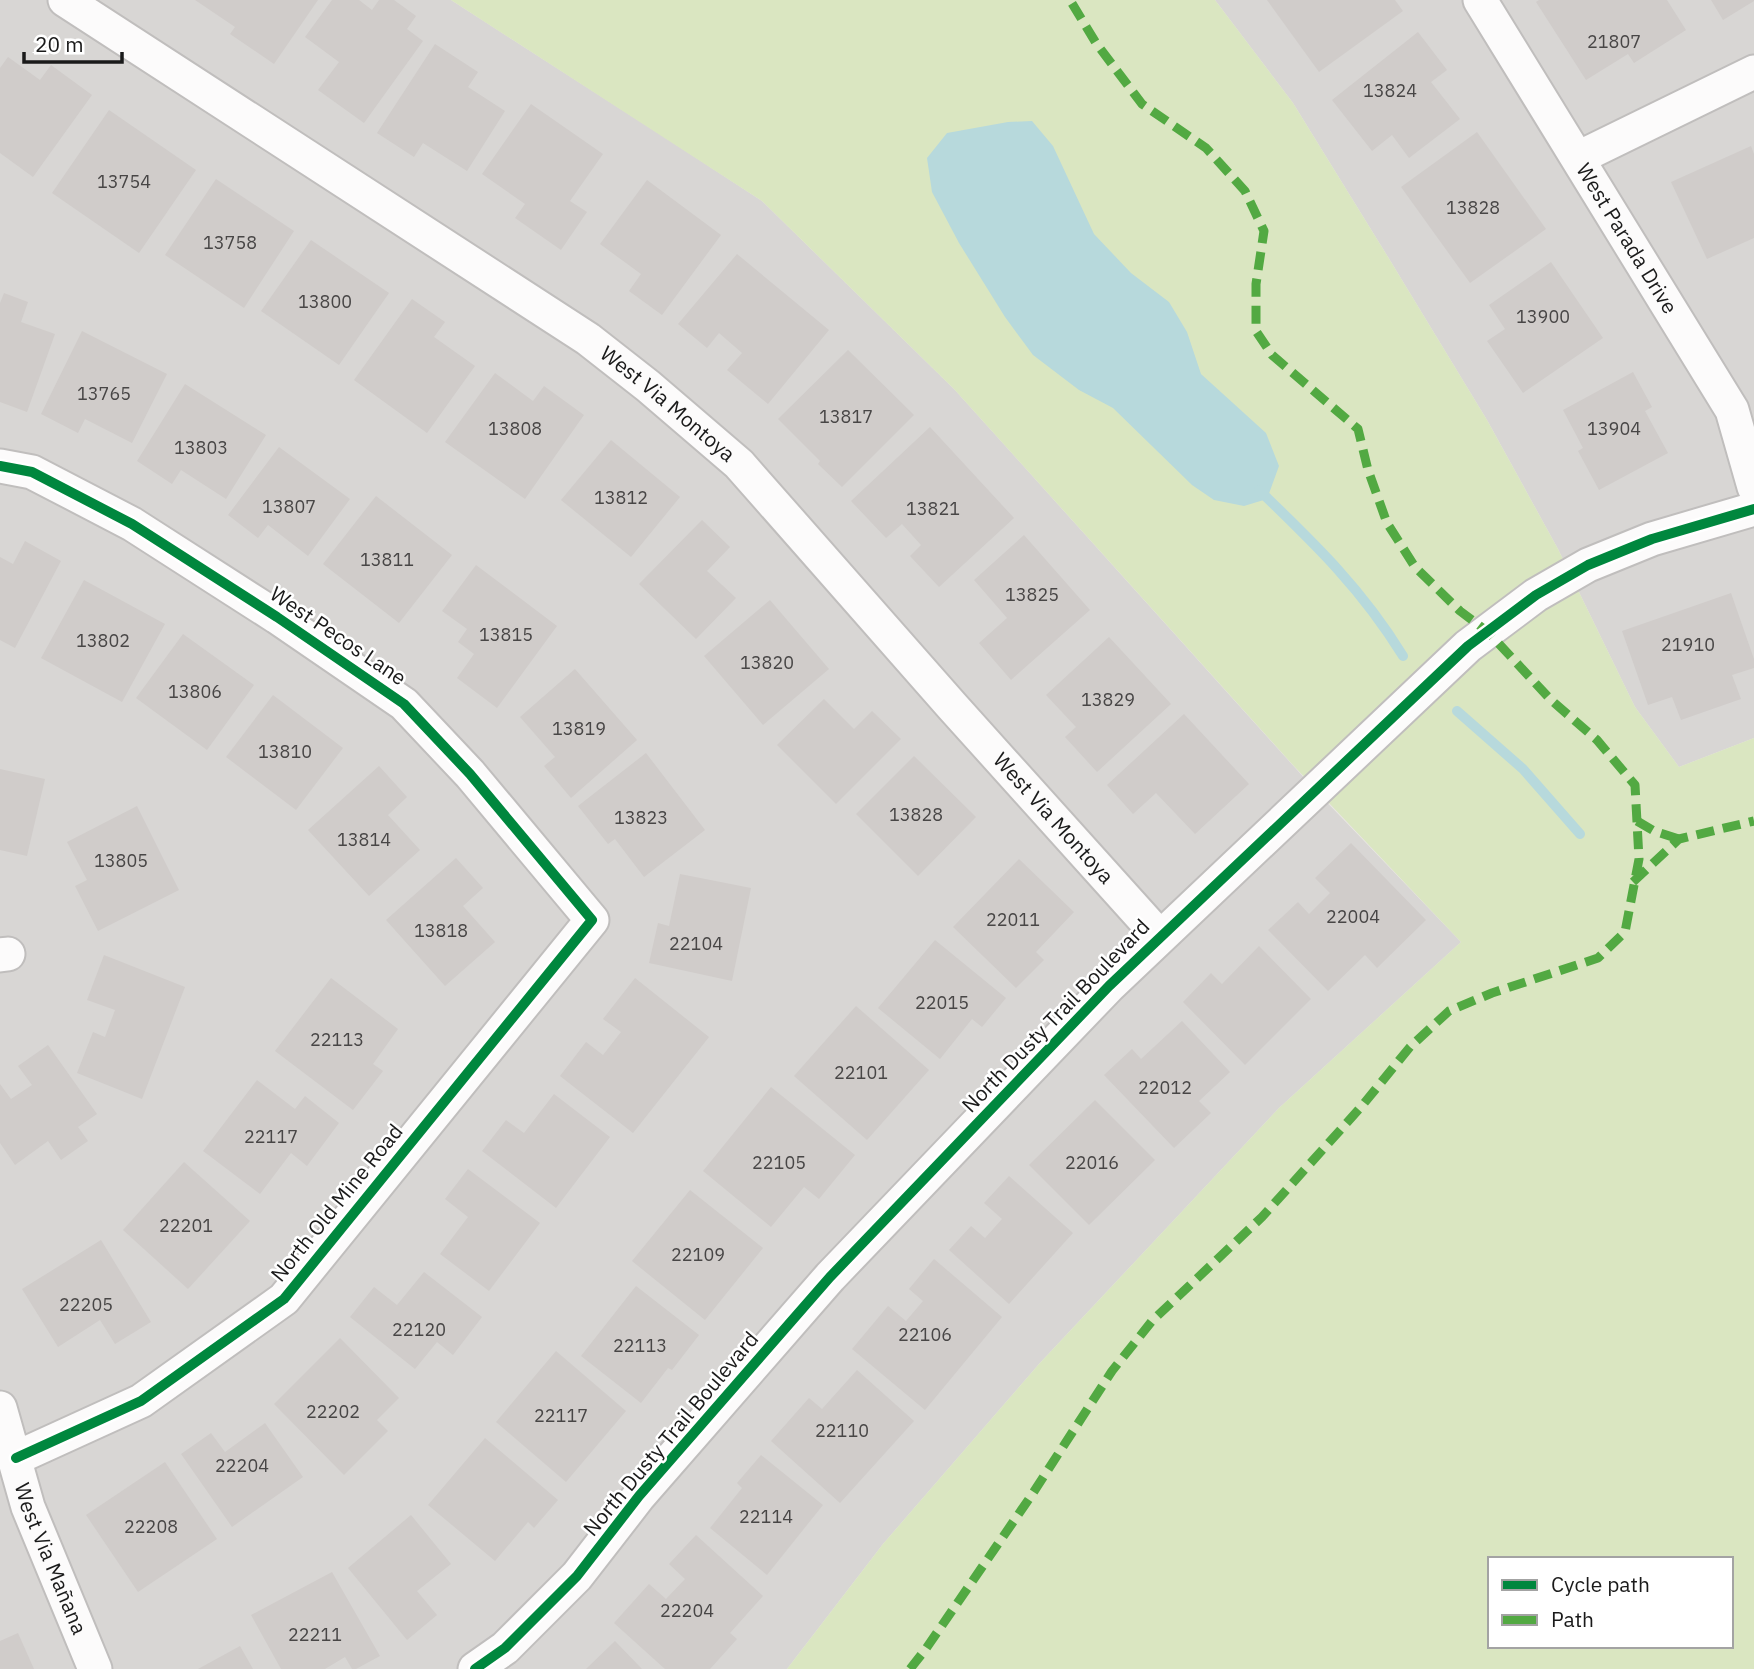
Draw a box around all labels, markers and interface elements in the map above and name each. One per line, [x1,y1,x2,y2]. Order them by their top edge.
scale bar [24,21,122,65]
text: 20 m [35,30,84,58]
house number: 21807 [1587,30,1641,53]
house number: 13824 [1363,79,1417,102]
street label: West Parada Drive [1570,157,1684,319]
house number: 13754 [97,170,151,193]
house number: 13828 [1446,196,1500,219]
house number: 13758 [203,231,257,254]
house number: 13800 [298,290,352,313]
house number: 13900 [1516,305,1570,328]
street label: West Via Montoya [595,339,742,468]
house number: 13765 [77,382,131,405]
house number: 13817 [819,405,873,428]
house number: 13808 [488,417,542,440]
house number: 13904 [1587,417,1641,440]
house number: 13803 [174,436,228,459]
house number: 13812 [594,486,648,509]
house number: 13807 [262,495,316,518]
house number: 13821 [906,497,960,520]
house number: 13811 [360,548,414,571]
street label: West Pecos Lane [265,579,412,691]
house number: 13825 [1005,583,1059,606]
house number: 13815 [479,623,533,646]
house number: 13802 [76,629,130,652]
house number: 21910 [1661,633,1715,656]
house number: 13820 [740,651,794,674]
house number: 13806 [168,680,222,703]
house number: 13829 [1081,688,1135,711]
house number: 13819 [552,717,606,740]
house number: 13810 [258,740,312,763]
street label: West Via Montoya [987,746,1120,889]
house number: 13828 [889,803,943,826]
house number: 13823 [614,806,668,829]
house number: 13814 [337,828,391,851]
house number: 13805 [94,849,148,872]
house number: 22004 [1326,905,1380,928]
house number: 22011 [986,908,1040,931]
street label: North Dusty Trail Boulevard [955,912,1155,1118]
house number: 13818 [414,919,468,942]
house number: 22104 [669,932,723,955]
house number: 22015 [915,991,969,1014]
house number: 22113 [310,1028,364,1051]
house number: 22101 [834,1061,888,1084]
house number: 22012 [1138,1076,1192,1099]
street label: North Old Mine Road [264,1118,409,1287]
house number: 22117 [244,1125,298,1148]
house number: 22105 [752,1151,806,1174]
house number: 22016 [1065,1151,1119,1174]
house number: 22201 [159,1214,213,1237]
house number: 22109 [671,1243,725,1266]
house number: 22205 [59,1293,113,1316]
house number: 22120 [392,1318,446,1341]
house number: 22106 [898,1323,952,1346]
street label: North Dusty Trail Boulevard [576,1325,764,1542]
house number: 22113 [613,1334,667,1357]
house number: 22202 [306,1400,360,1423]
house number: 22117 [534,1404,588,1427]
house number: 22110 [815,1419,869,1442]
house number: 22204 [215,1454,269,1477]
street label: West Via Mañana [9,1479,94,1638]
house number: 22114 [739,1505,793,1528]
house number: 22208 [124,1515,178,1538]
legend [1488,1557,1733,1648]
text: Cycle path [1551,1570,1650,1598]
house number: 22204 [660,1599,714,1622]
text: Path [1551,1605,1594,1633]
house number: 22211 [288,1623,342,1646]

